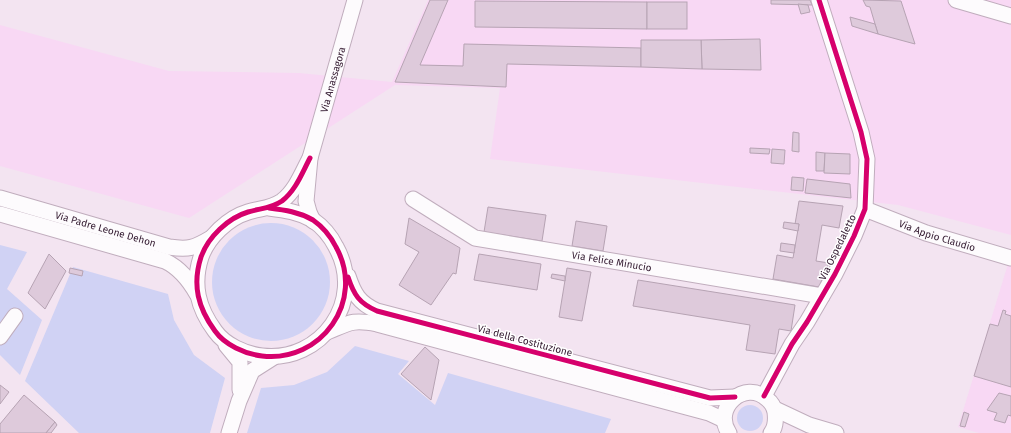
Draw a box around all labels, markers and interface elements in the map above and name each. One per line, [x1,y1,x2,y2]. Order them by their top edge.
street label: Via Anassagora [318,46,348,114]
street label: Via Padre Leone Dehon [54,209,157,250]
street label: Via Ospedaletto [817,212,859,282]
street label: Via Appio Claudio [897,218,977,254]
street label: Via Felice Minucio [571,249,653,274]
street label: Via della Costituzione [476,322,574,359]

